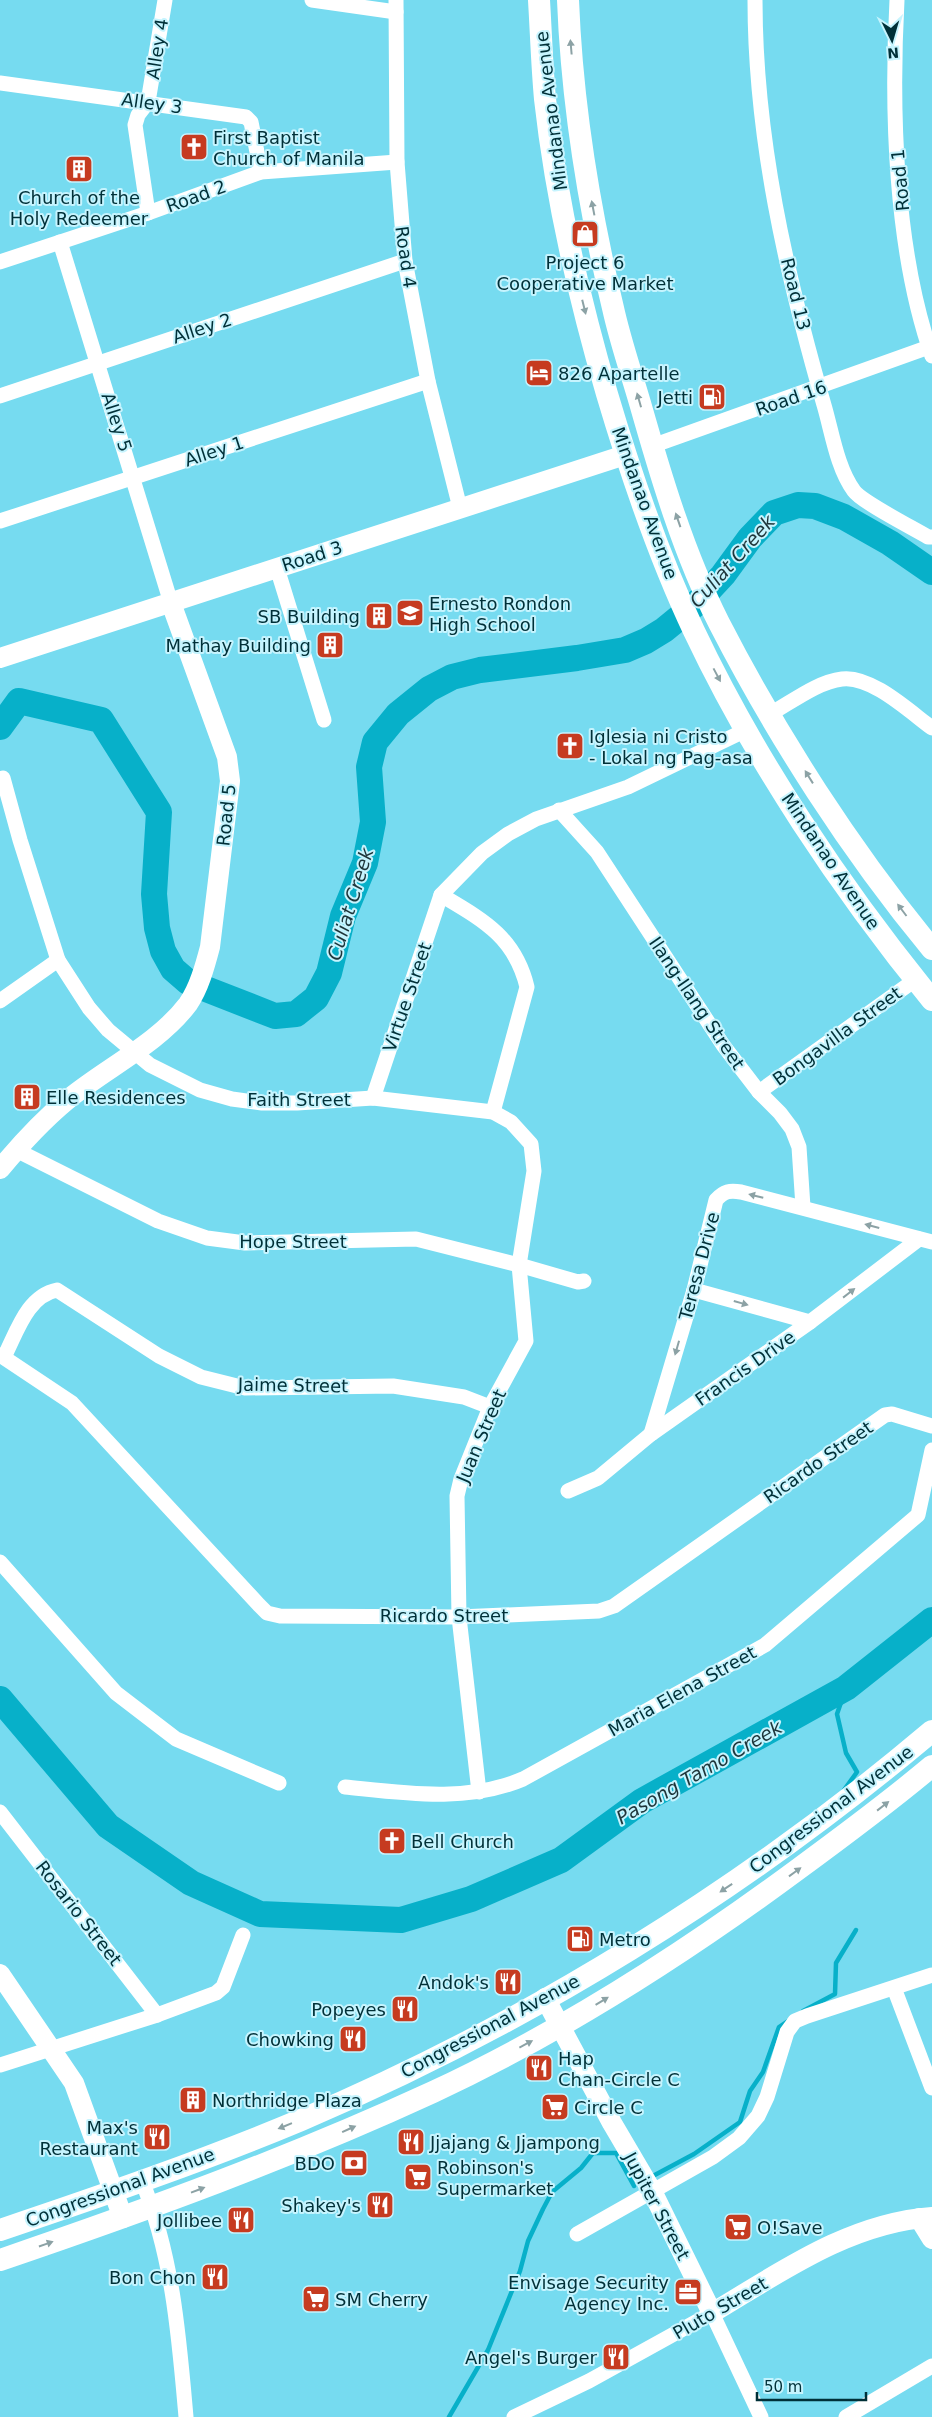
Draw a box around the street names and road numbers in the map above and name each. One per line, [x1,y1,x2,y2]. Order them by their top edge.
street label: Alley 4 [142,17,172,81]
street label: Mindanao Avenue [531,30,571,192]
street label: Alley 3 [120,88,184,118]
street label: Road 1 [887,148,913,212]
street label: Road 2 [163,175,229,217]
street label: Road 4 [391,225,421,289]
street label: Road 13 [777,256,815,332]
street label: Alley 2 [170,309,234,347]
street label: Road 16 [753,376,829,420]
street label: Alley 5 [98,390,136,454]
street label: Mindanao Avenue [608,424,682,582]
street label: Alley 1 [182,432,246,470]
street label: Road 3 [279,536,345,576]
street label: Road 5 [212,783,240,847]
street label: Mindanao Avenue [777,789,885,933]
street label: Ilang-Ilang Street [645,933,749,1073]
street label: Virtue Street [378,940,436,1054]
street label: Bongavilla Street [768,982,906,1090]
street label: Faith Street [247,1089,351,1110]
street label: Teresa Drive [674,1210,724,1323]
street label: Hope Street [239,1231,347,1252]
street label: Francis Drive [691,1326,799,1410]
street label: Jaime Street [237,1374,348,1396]
street label: Juan Street [451,1386,510,1487]
street label: Ricardo Street [759,1417,877,1507]
street label: Ricardo Street [380,1605,508,1626]
street label: Maria Elena Street [604,1642,760,1740]
street label: Congressional Avenue [745,1741,917,1877]
street label: Rosario Street [32,1857,126,1969]
street label: Congressional Avenue [397,1970,583,2082]
street label: Congressional Avenue [23,2143,217,2231]
street label: Jupiter Street [619,2148,694,2264]
street label: Pluto Street [669,2272,771,2344]

